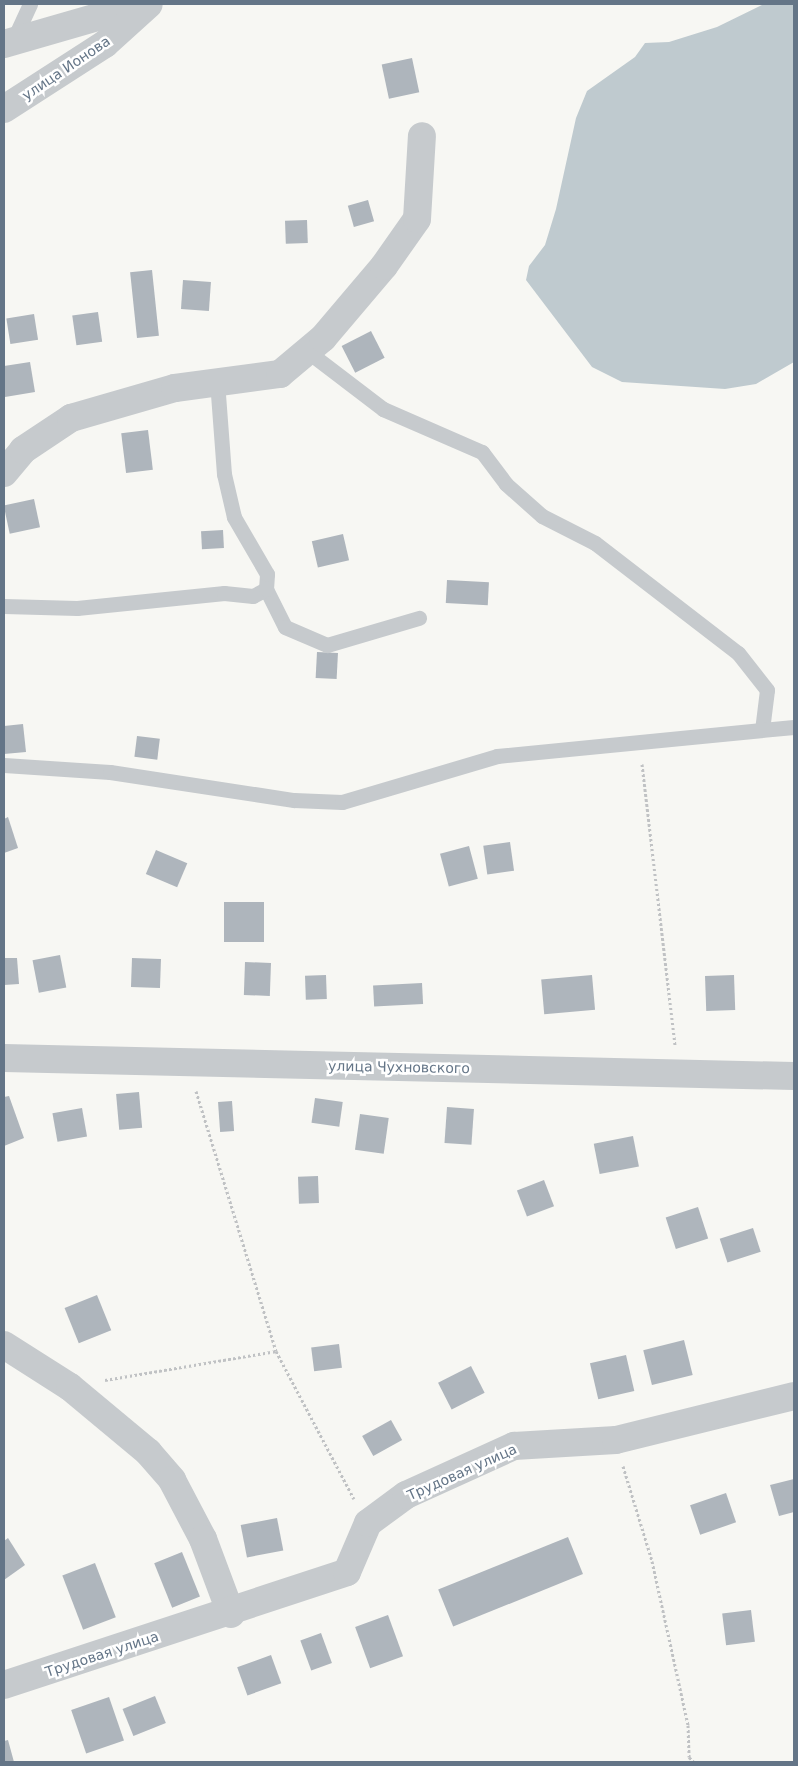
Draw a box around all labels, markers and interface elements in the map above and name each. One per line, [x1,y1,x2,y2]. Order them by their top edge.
street label: улица Ионова [19,32,113,104]
street label: улица Чухновского [328,1057,470,1077]
street label: Трудовая улица [405,1440,519,1504]
street label: Трудовая улица [43,1628,161,1680]

